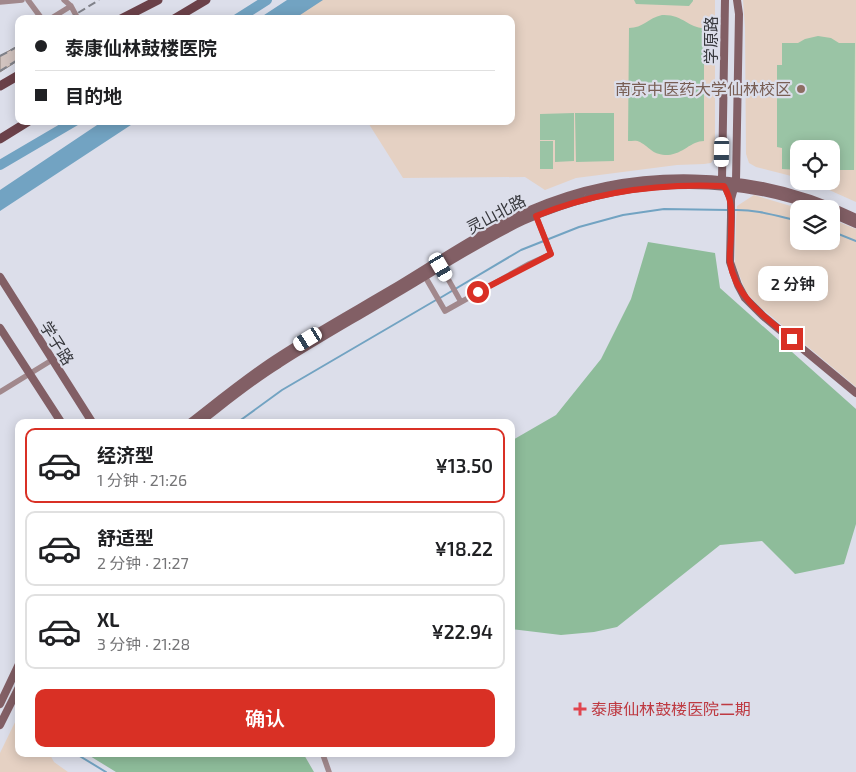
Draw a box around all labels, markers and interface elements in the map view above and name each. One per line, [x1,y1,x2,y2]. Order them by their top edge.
street label: 学原路 [701,16,720,64]
text: 泰康仙林鼓楼医院 [65,36,217,59]
place label: 南京中医药大学仙林校区 [615,79,791,98]
marker: 南京中医药大学仙林校区 [795,83,807,95]
text: 目的地 [65,84,122,107]
car [714,137,729,167]
map controls [790,140,840,250]
button: locate [790,140,840,190]
street label: 灵山北路 [463,190,528,237]
button: layers [790,200,840,250]
car [427,250,454,284]
callout: 2 分钟 [757,266,827,302]
text: 2 分钟 [771,274,815,293]
route start [467,281,489,303]
street label: 学子路 [37,317,78,368]
car [291,325,324,353]
route end [781,328,803,350]
icon: car [37,443,82,488]
text: 经济型 [97,443,154,466]
text: ¥13.50 [435,454,493,477]
text: 1 分钟 · 21:26 [97,470,187,489]
icon: car [37,526,82,571]
text: 舒适型 [97,526,154,549]
text: ¥18.22 [435,537,493,560]
text: 2 分钟 · 21:27 [97,553,189,572]
text: XL [97,608,119,631]
icon: car [37,609,82,654]
text: ¥22.94 [431,620,493,643]
text: 3 分钟 · 21:28 [97,634,190,653]
button: 确认 [35,689,495,747]
place label: 泰康仙林鼓楼医院二期 [591,699,751,718]
marker: 泰康仙林鼓楼医院二期 [573,702,587,716]

